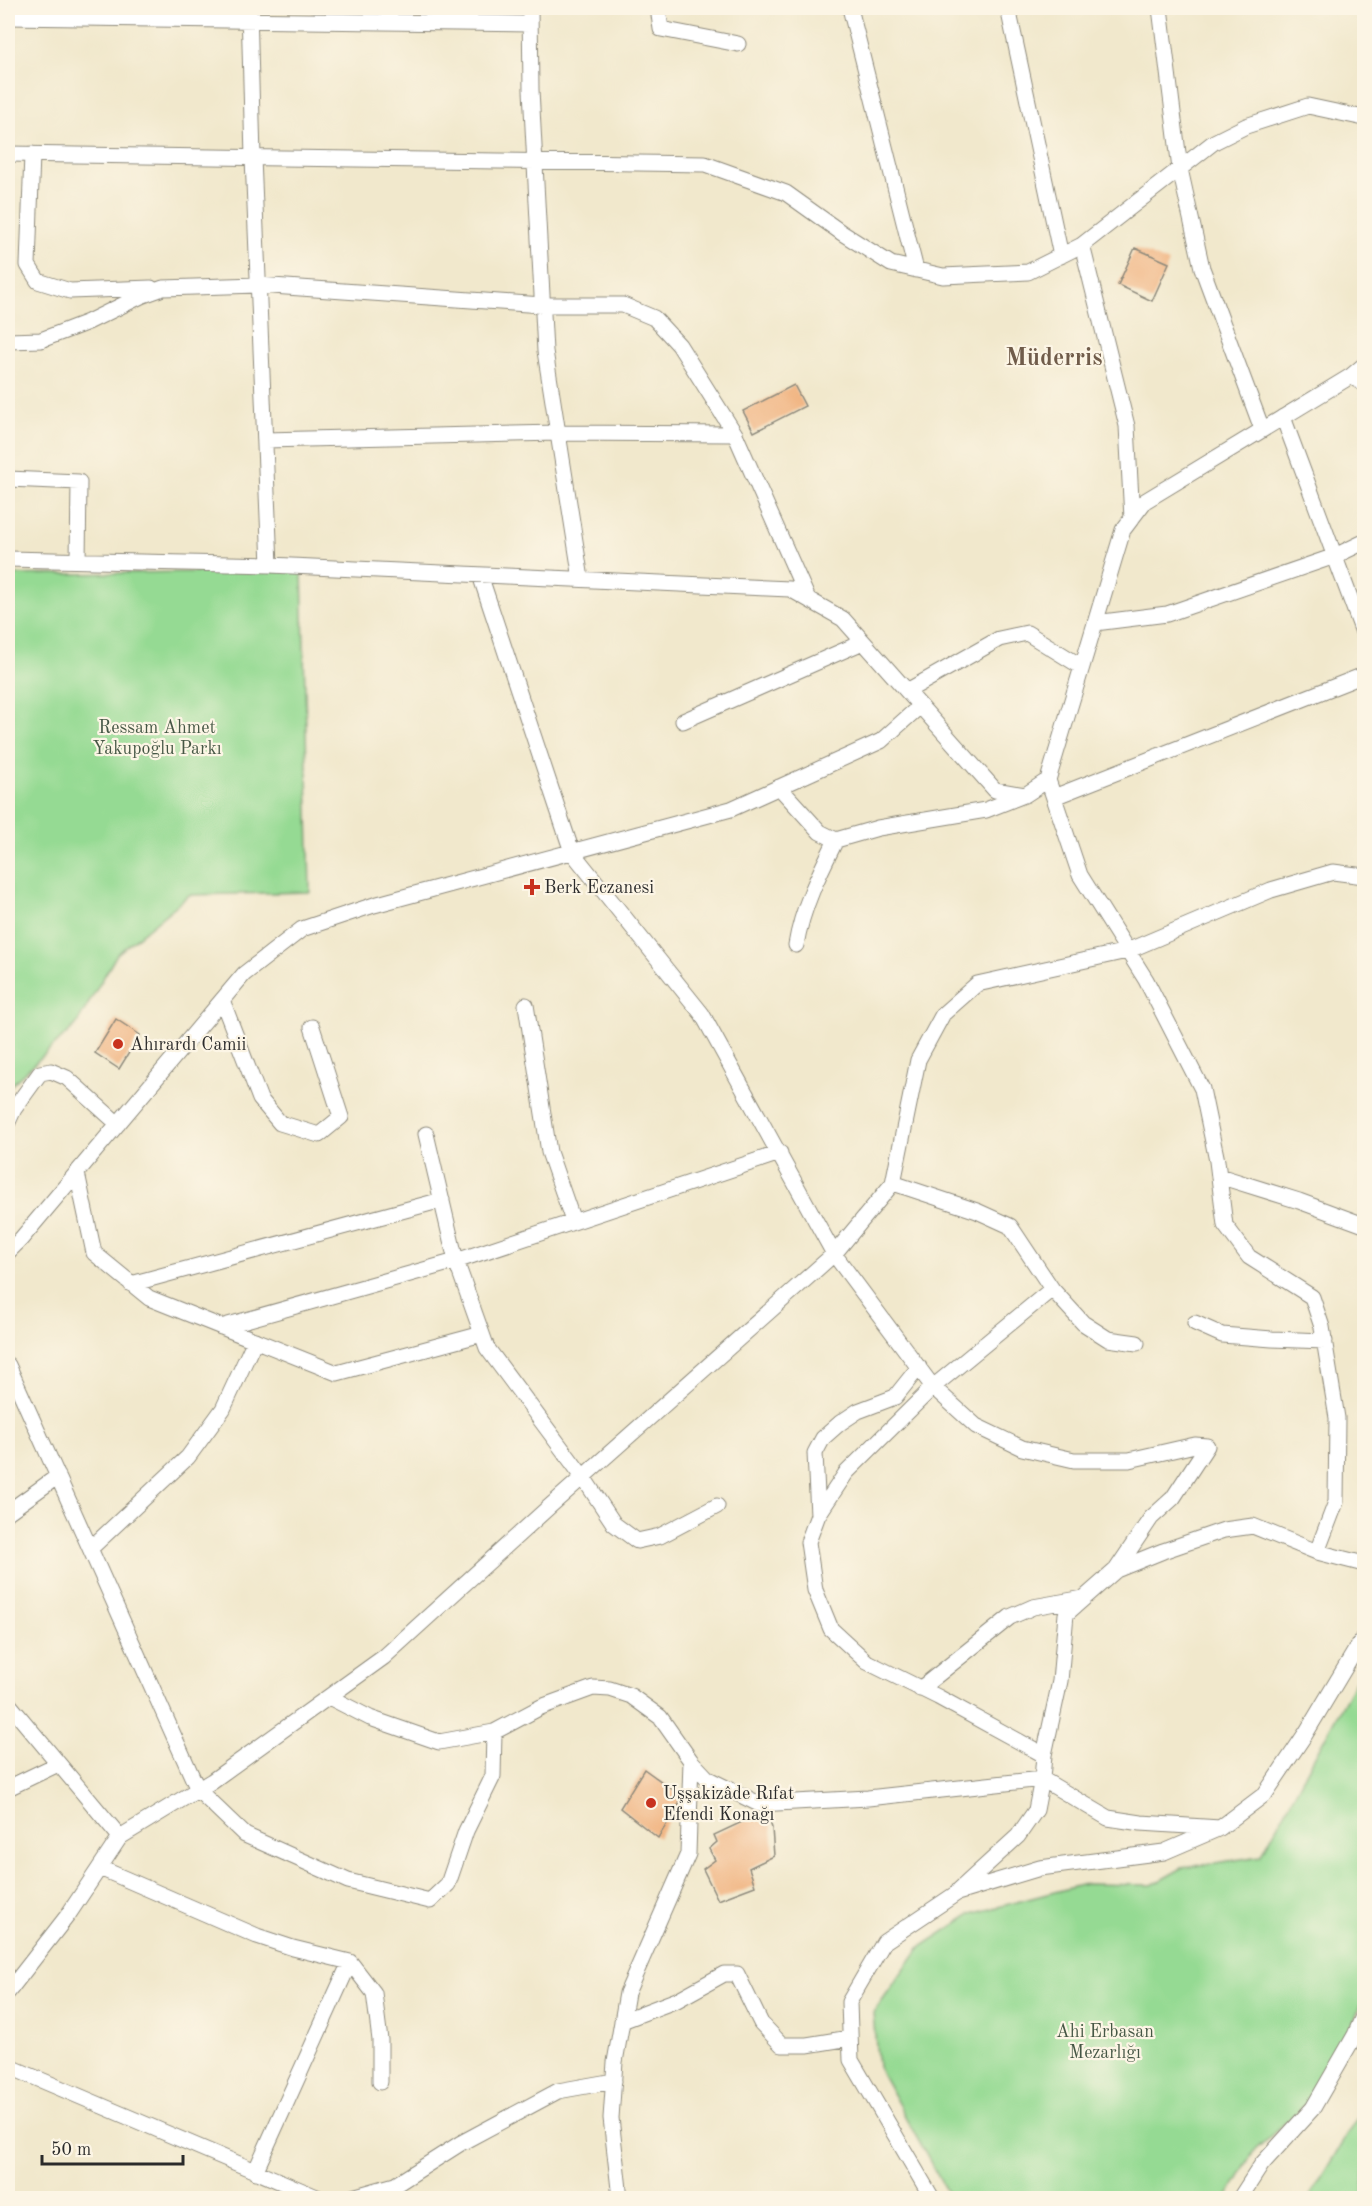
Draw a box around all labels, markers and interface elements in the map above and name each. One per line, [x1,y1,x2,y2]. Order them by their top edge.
district label: Müderris [1005,347,1103,371]
park label: Ressam Ahmet Yakupoğlu Parkı [92,719,222,758]
place label: Berk Eczanesi [544,879,654,897]
marker: Berk Eczanesi [525,880,539,894]
place label: Ahırardı Camii [130,1036,246,1054]
marker: Ahırardı Camii [111,1037,125,1051]
place label: Uşşakizâde Rıfat Efendi Konağı [663,1785,794,1824]
marker: Uşşakizâde Rıfat Efendi Konağı [644,1796,658,1810]
park label: Ahi Erbasan Mezarlığı [1056,2023,1154,2062]
scale bar [42,2128,183,2166]
text: 50 m [51,2141,91,2159]

